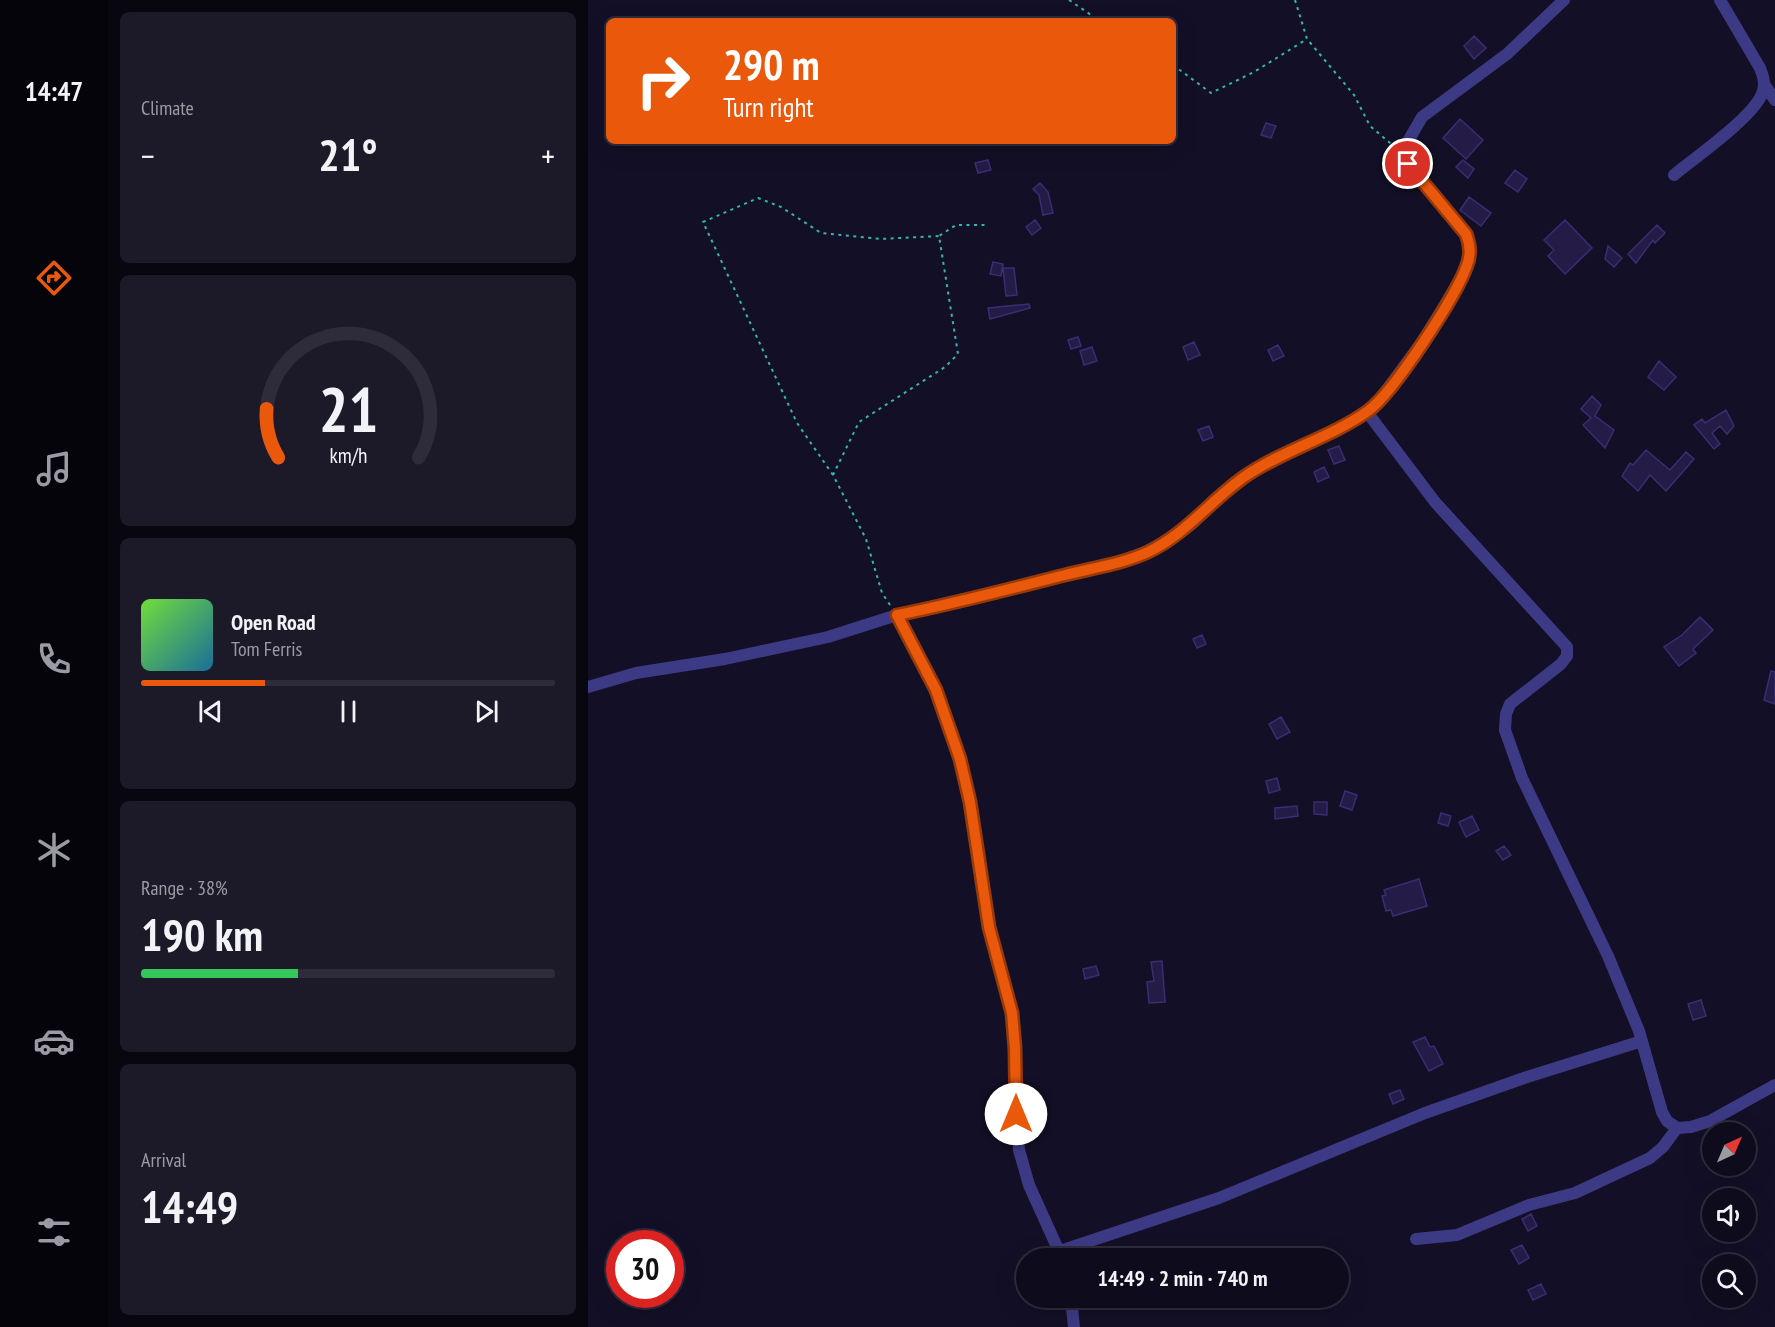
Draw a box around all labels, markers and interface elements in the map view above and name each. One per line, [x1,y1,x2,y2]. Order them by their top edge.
text: 290 m [723,37,820,92]
icon: right [624,42,702,120]
text: 14:47 [25,74,83,108]
text: Turn right [723,90,814,124]
text: Climate [141,95,194,121]
text: 21° [318,125,378,183]
text: − [141,134,155,177]
text: + [541,134,555,177]
pin [1382,138,1433,189]
icon: arrive [1391,147,1424,180]
icon: directions [33,257,75,299]
text: 21 [318,368,378,449]
text: km/h [329,441,367,469]
icon: music [33,448,75,490]
text: Open Road [231,608,316,636]
text: Tom Ferris [231,636,302,662]
icon: phone [33,638,75,680]
icon: previous [194,695,227,728]
icon: pause [332,695,365,728]
icon: next [470,695,503,728]
icon: climate [33,829,75,871]
text: Range · 38% [141,875,228,901]
text: 190 km [141,905,263,963]
icon: car [33,1020,75,1062]
position arrow [984,1082,1048,1146]
north arrow [1702,1122,1756,1176]
map controls [1702,1122,1756,1308]
text: Arrival [141,1147,186,1173]
text: 14:49 [141,1177,238,1235]
button: sound [1702,1188,1756,1242]
icon: filters [33,1211,75,1253]
speed limit sign: 30 [606,1230,684,1308]
button: search [1702,1254,1756,1308]
text: 14:49 · 2 min · 740 m [1097,1264,1268,1292]

